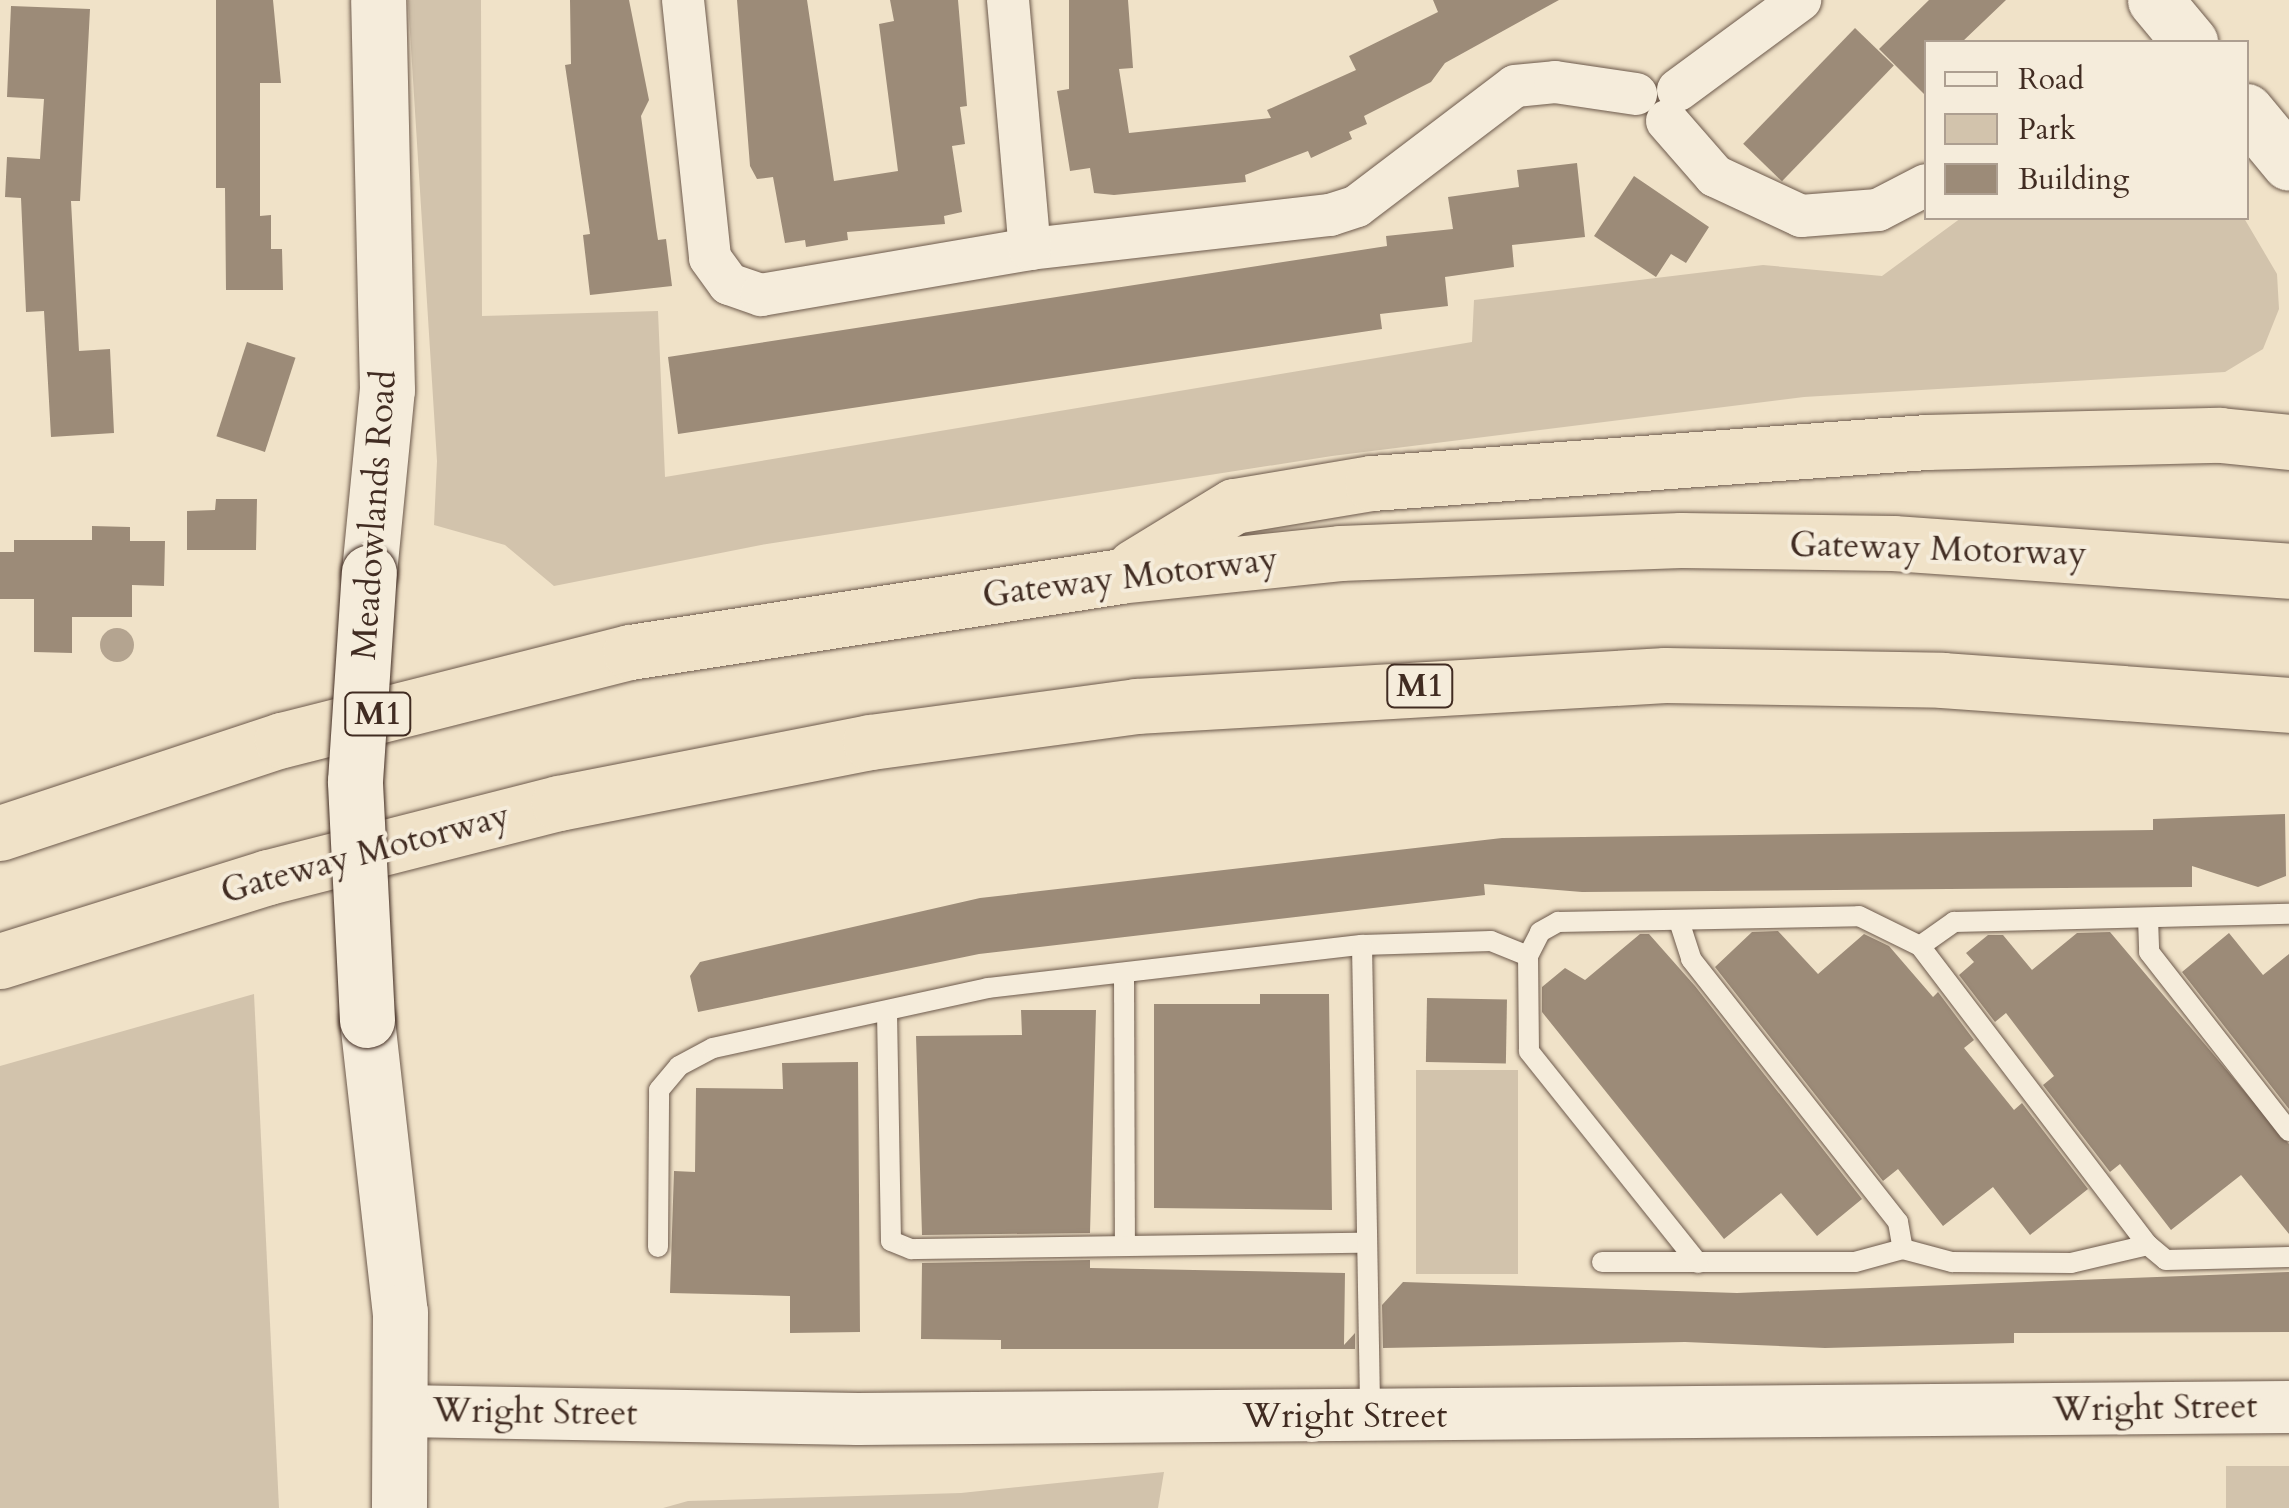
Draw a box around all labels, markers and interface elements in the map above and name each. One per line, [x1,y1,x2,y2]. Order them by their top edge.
legend [1924,40,2249,220]
text: Road [2018,59,2084,100]
text: Park [2018,109,2076,150]
text: Building [2018,159,2129,200]
street label: Meadowlands Road [343,369,405,661]
street label: Gateway Motorway [1789,523,2087,575]
street label: Gateway Motorway [980,538,1280,616]
road number: M1 [1385,659,1455,713]
road number: M1 [343,687,413,741]
street label: Gateway Motorway [216,794,514,912]
street label: Wright Street [2052,1385,2258,1431]
street label: Wright Street [432,1389,638,1435]
street label: Wright Street [1243,1395,1447,1437]

